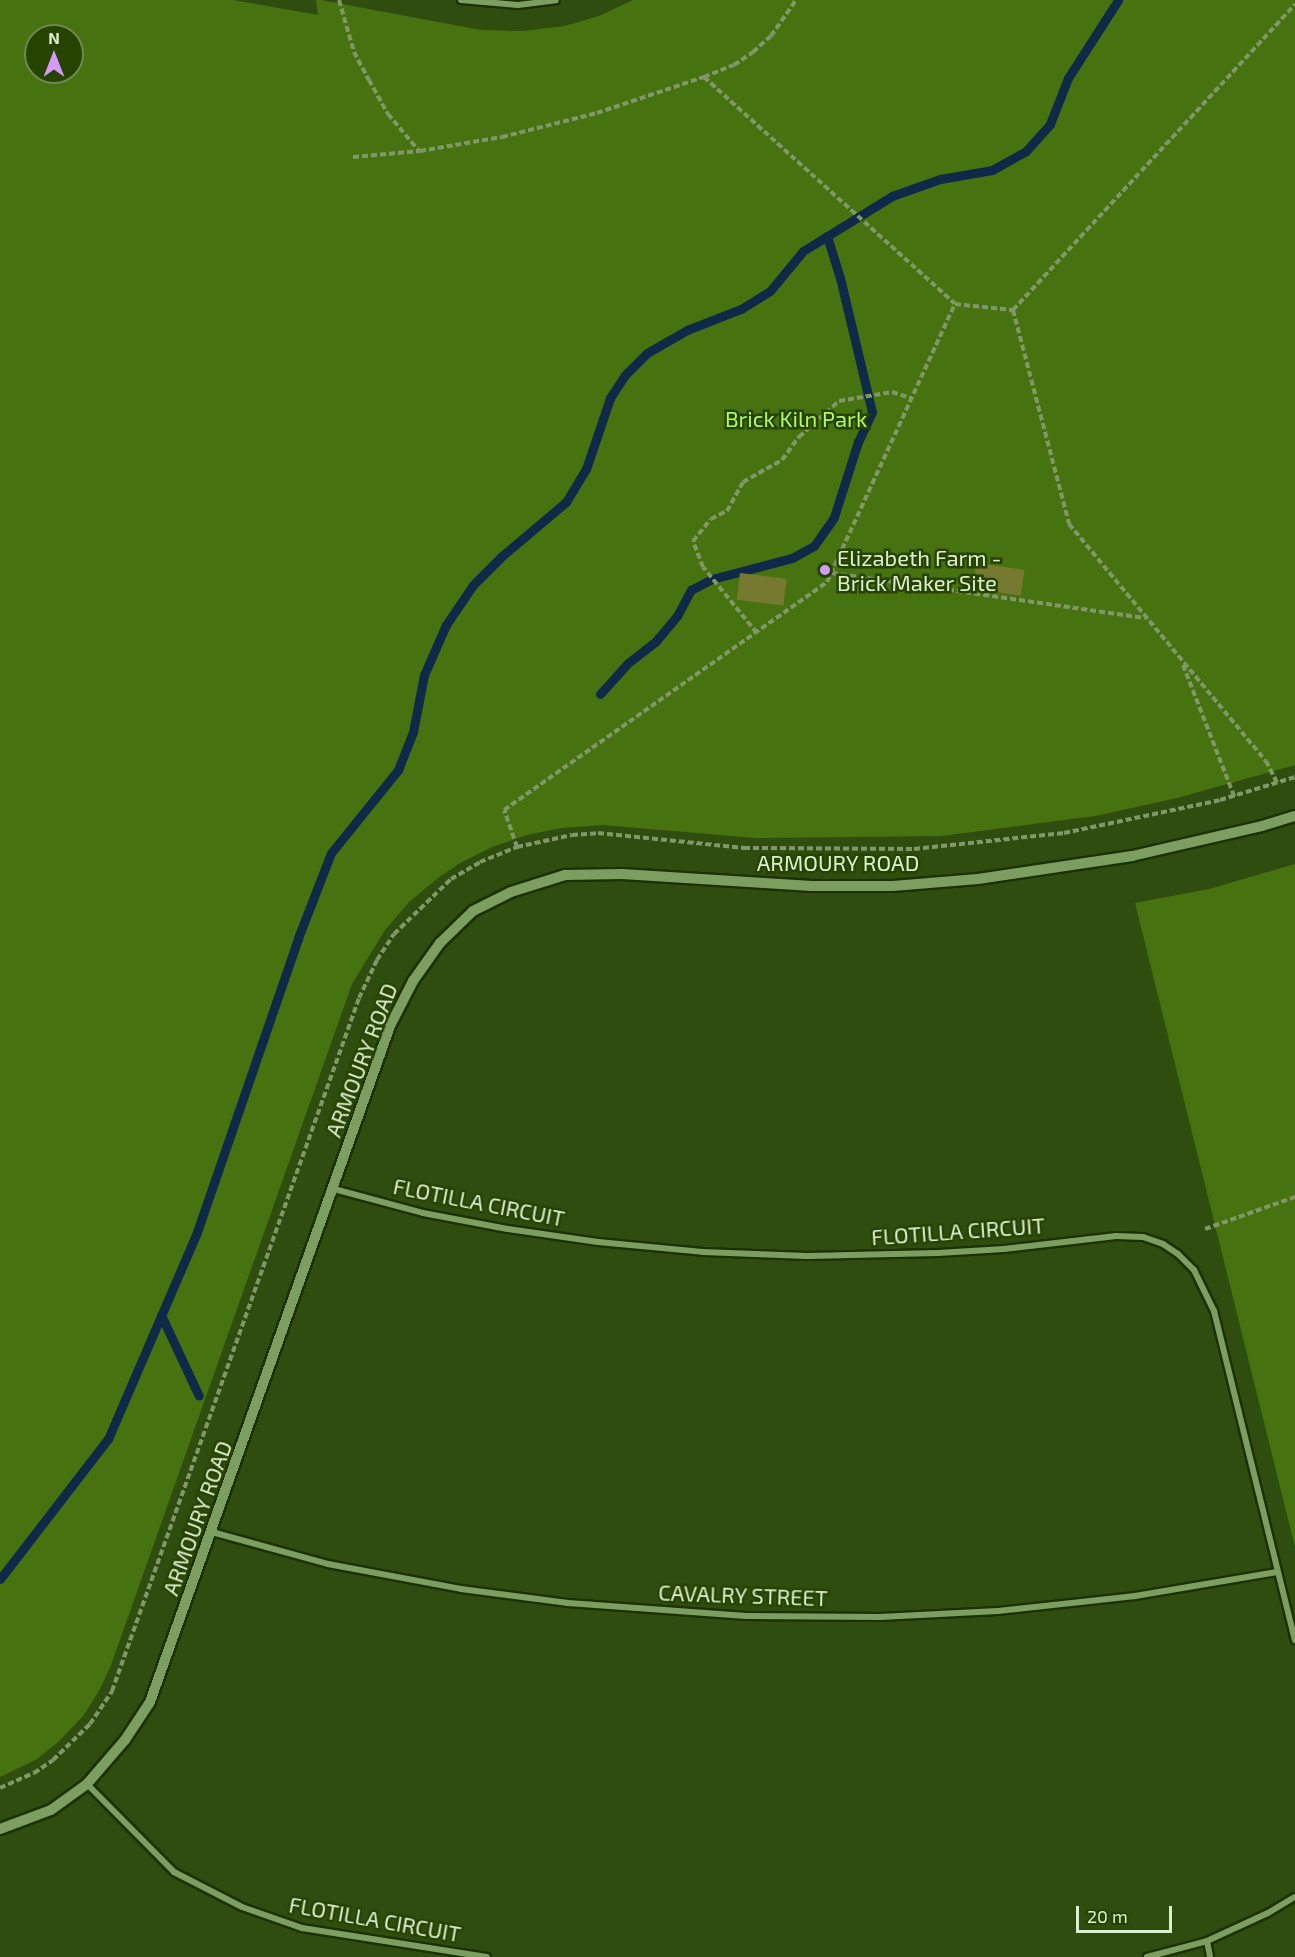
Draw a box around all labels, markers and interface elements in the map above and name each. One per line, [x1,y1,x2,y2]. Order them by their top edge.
north arrow [24,24,84,84]
text: N [48,28,60,47]
park label: Brick Kiln Park [725,406,867,432]
place label: Elizabeth Farm - Brick Maker Site [837,544,1001,596]
marker: Elizabeth Farm - Brick Maker Site [818,563,832,577]
street label: ARMOURY ROAD [756,850,920,876]
street label: ARMOURY ROAD [319,979,403,1141]
street label: FLOTILLA CIRCUIT [391,1172,567,1232]
street label: FLOTILLA CIRCUIT [870,1212,1046,1250]
street label: ARMOURY ROAD [157,1437,237,1599]
street label: CAVALRY STREET [658,1579,828,1611]
street label: FLOTILLA CIRCUIT [287,1891,463,1947]
scale bar [1079,1894,1175,1932]
text: 20 m [1087,1905,1128,1927]

